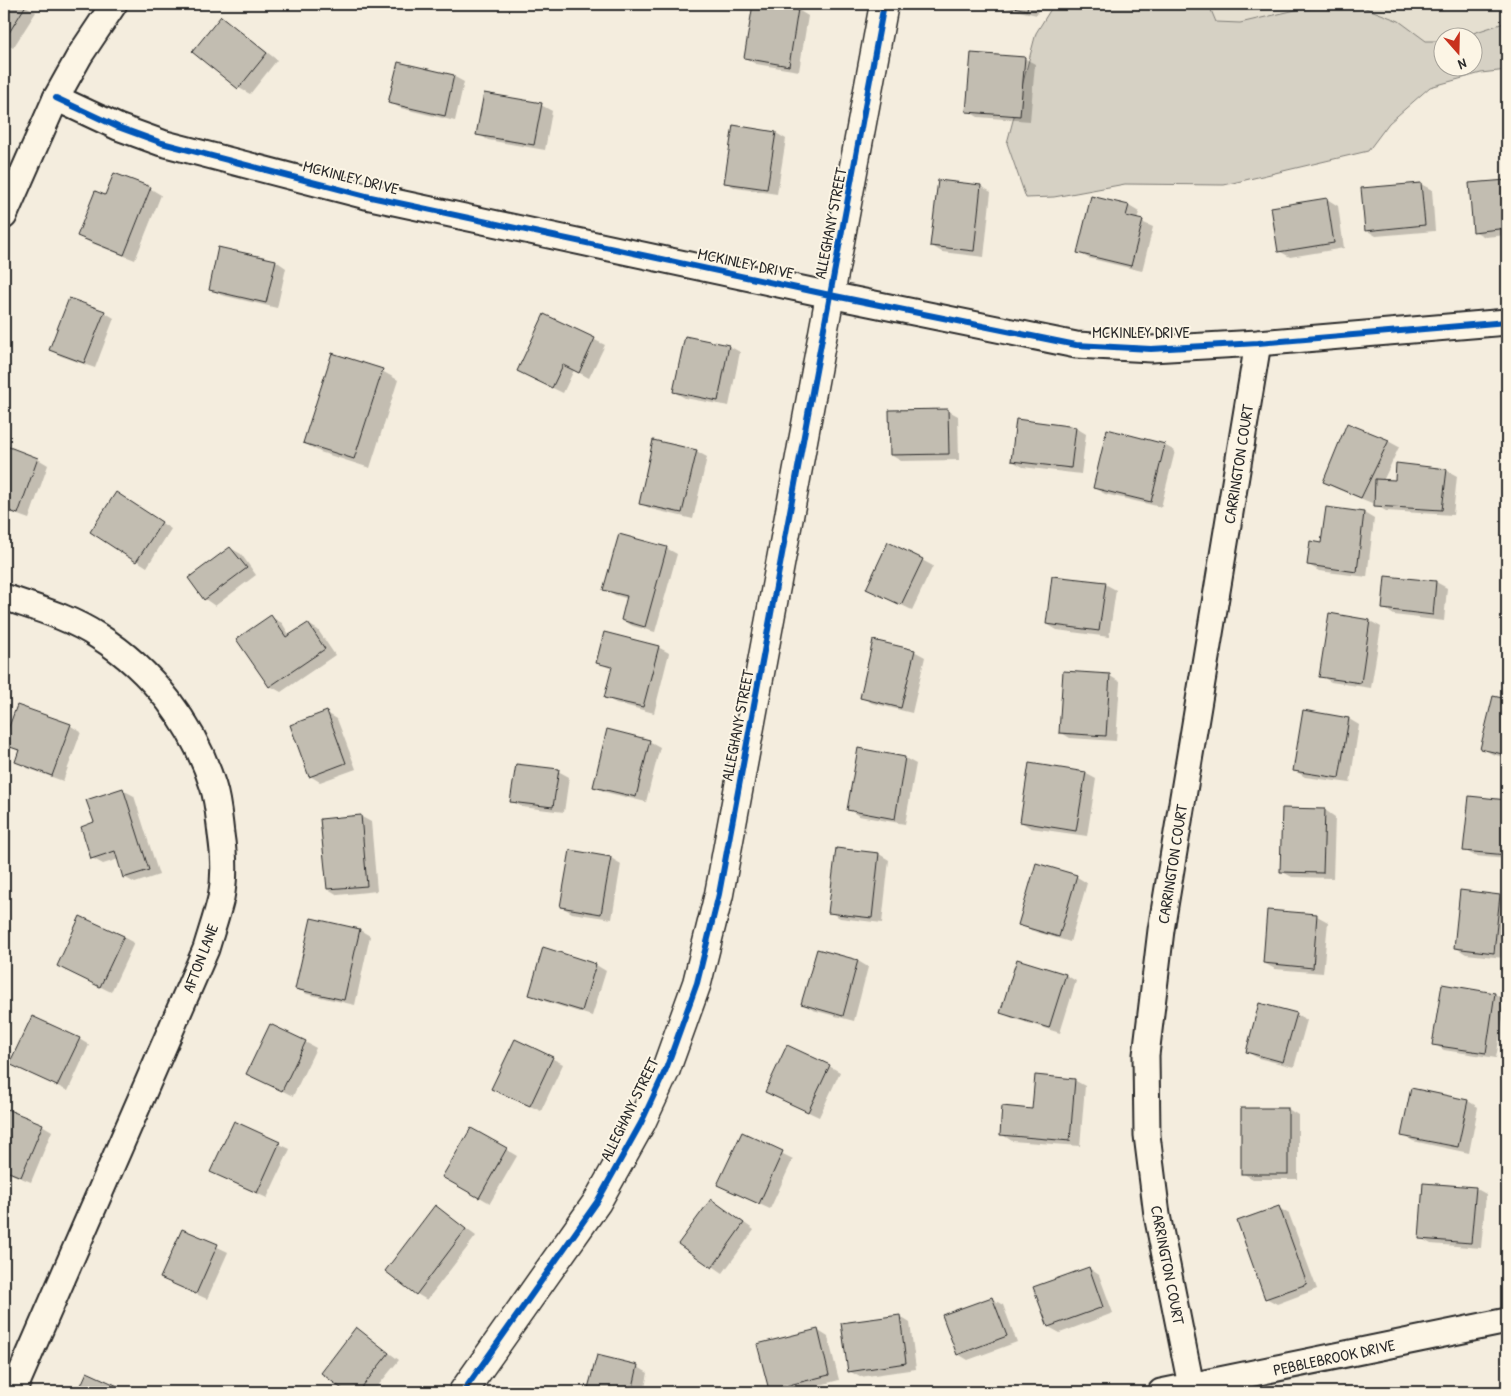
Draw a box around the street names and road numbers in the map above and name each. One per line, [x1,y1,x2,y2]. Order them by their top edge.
street label: MCKINLEY DRIVE [301,155,401,199]
street label: ALLEGHANY STREET [808,165,852,280]
street label: MCKINLEY DRIVE [696,242,796,284]
street label: MCKINLEY DRIVE [1092,321,1190,343]
street label: CARRINGTON COURT [1218,402,1258,525]
street label: ALLEGHANY STREET [715,667,759,782]
street label: CARRINGTON COURT [1152,802,1192,925]
street label: AFTON LANE [177,921,223,995]
street label: ALLEGHANY STREET [594,1053,664,1164]
street label: CARRINGTON COURT [1146,1204,1190,1327]
street label: PEBBLEBROOK DRIVE [1271,1333,1397,1381]

